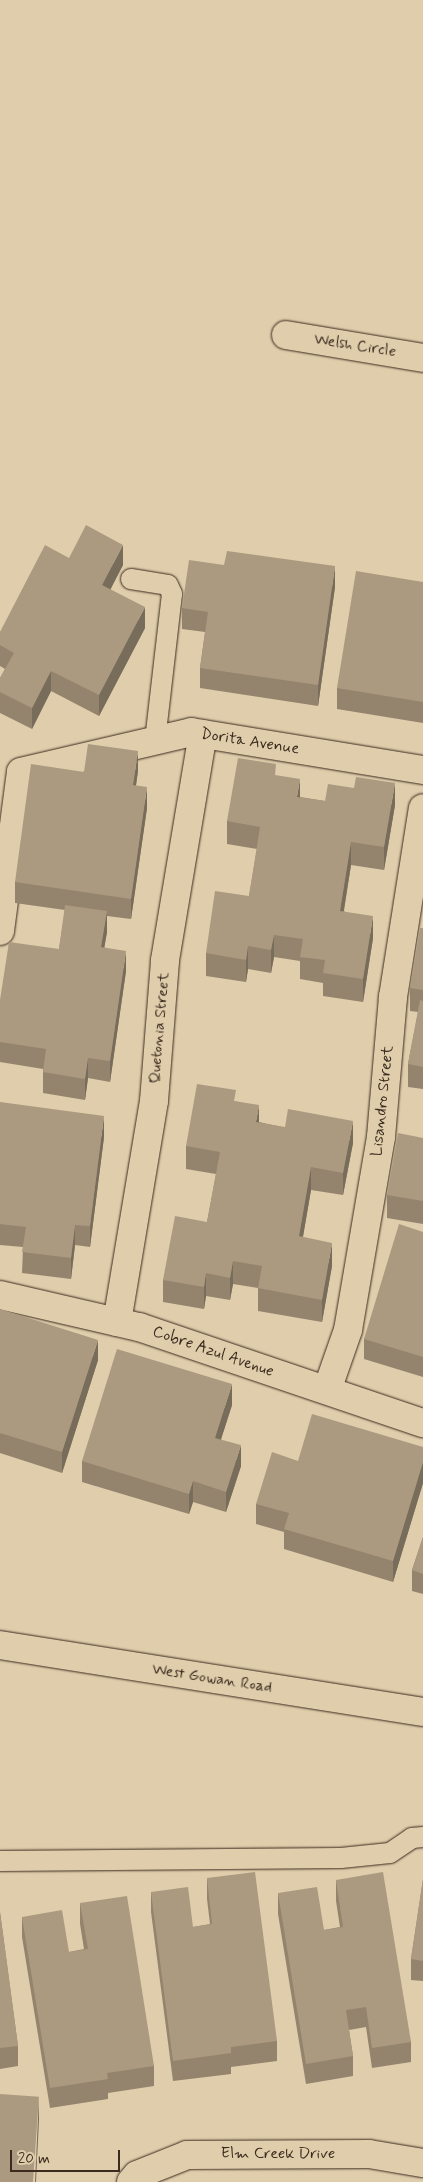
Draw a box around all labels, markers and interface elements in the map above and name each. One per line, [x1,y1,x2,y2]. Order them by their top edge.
street label: Welsh Circle [313,330,397,362]
street label: Dorita Avenue [199,725,301,759]
street label: Quetonia Street [146,972,174,1084]
street label: Lisandro Street [368,1045,398,1157]
street label: Cobre Azul Avenue [149,1322,277,1382]
street label: West Gowan Road [150,1660,274,1698]
scale bar [12,2140,122,2172]
street label: Elm Creek Drive [222,2144,334,2164]
text: 20 m [18,2149,50,2169]

